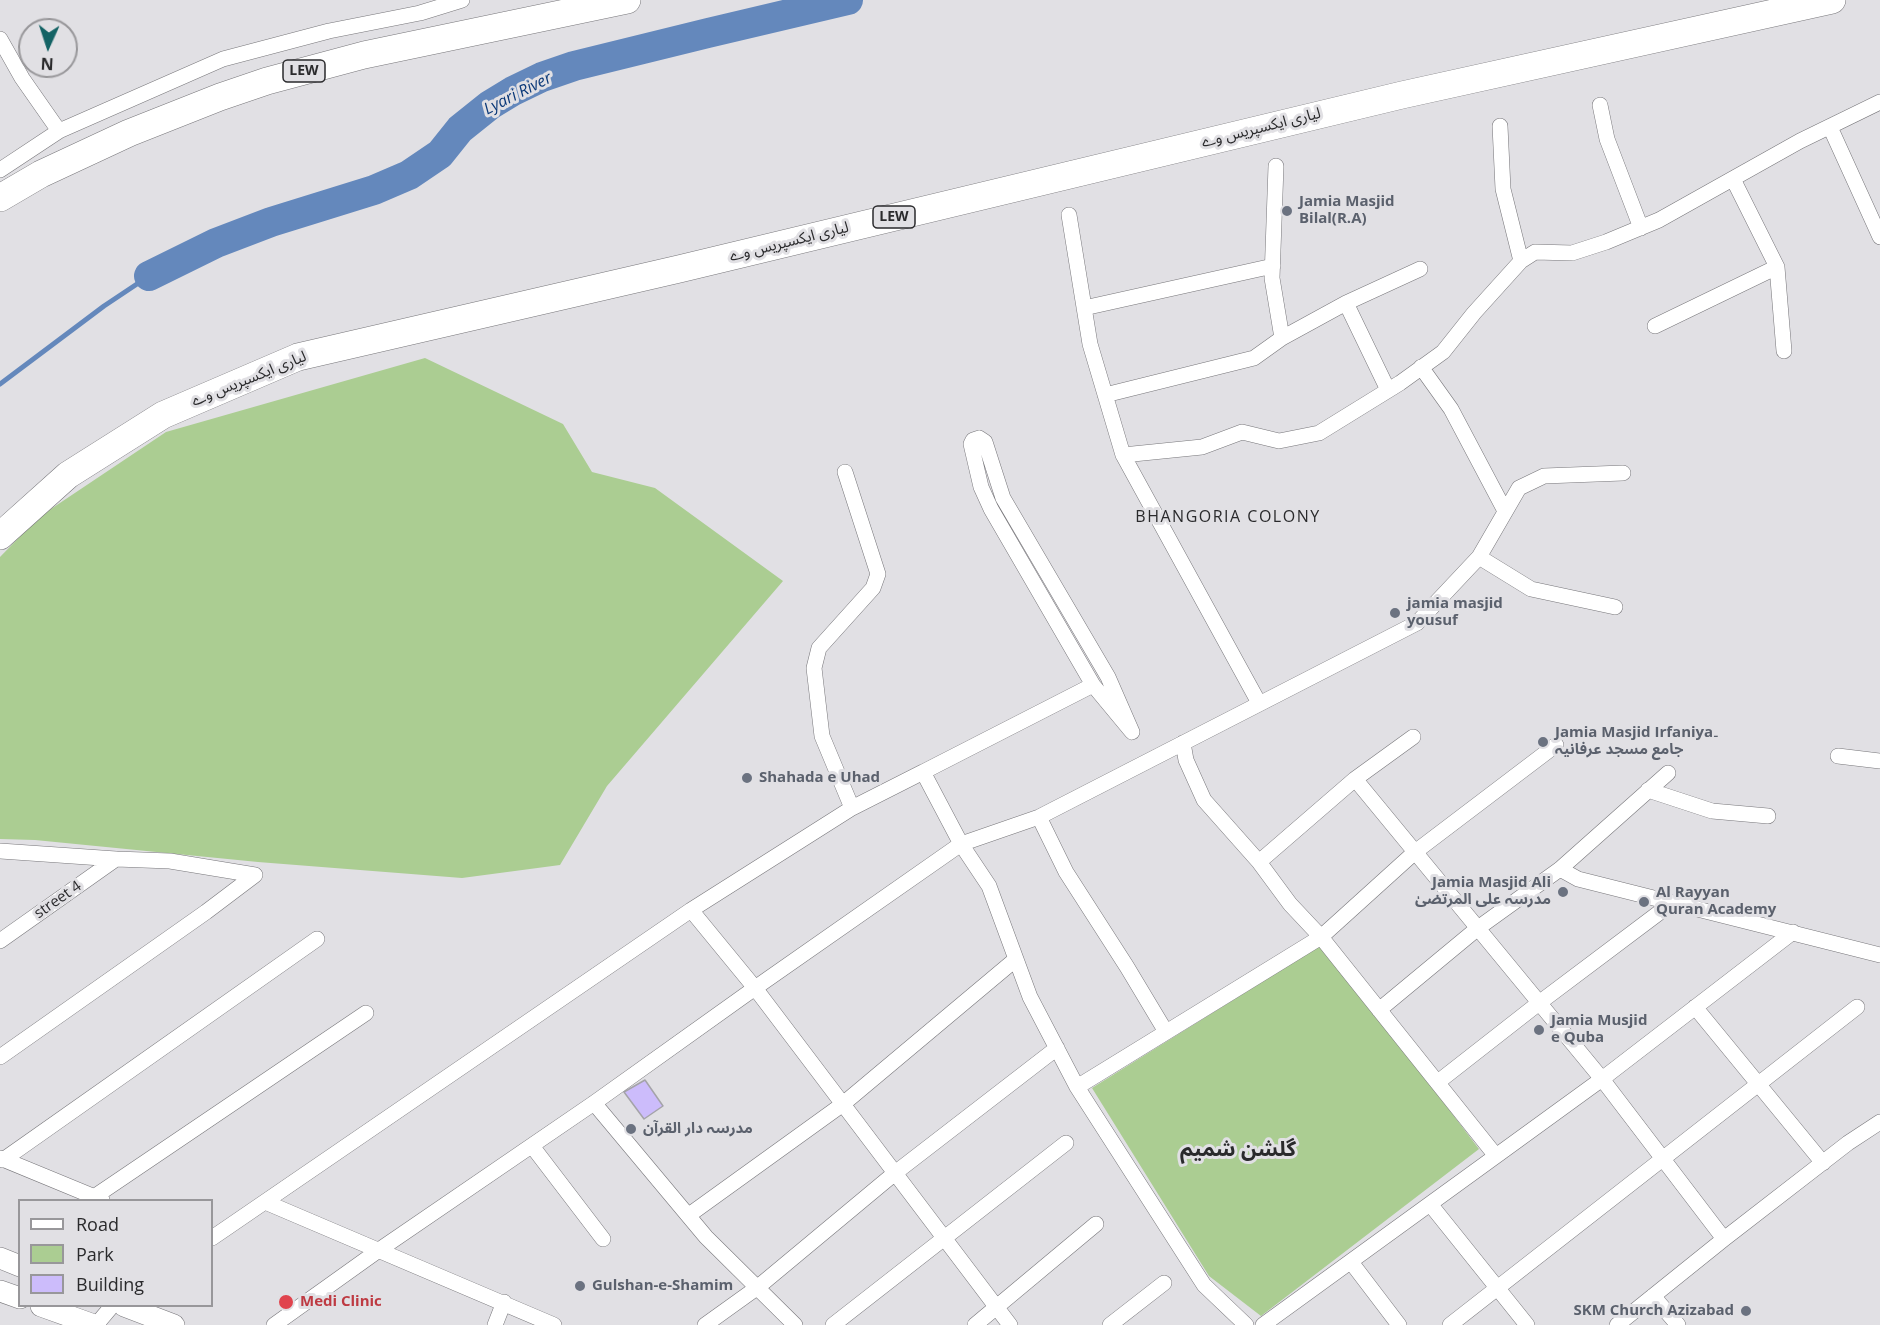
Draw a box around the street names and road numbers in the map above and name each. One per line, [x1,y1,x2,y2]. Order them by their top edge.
road number: LEW [283,60,325,82]
street label: لیاری ایکسپریس وے [1199,104,1323,152]
road number: LEW [873,206,915,228]
street label: لیاری ایکسپریس وے [727,218,851,266]
street label: لیاری ایکسپریس وے [189,348,309,410]
street label: street 4 [31,877,85,923]

